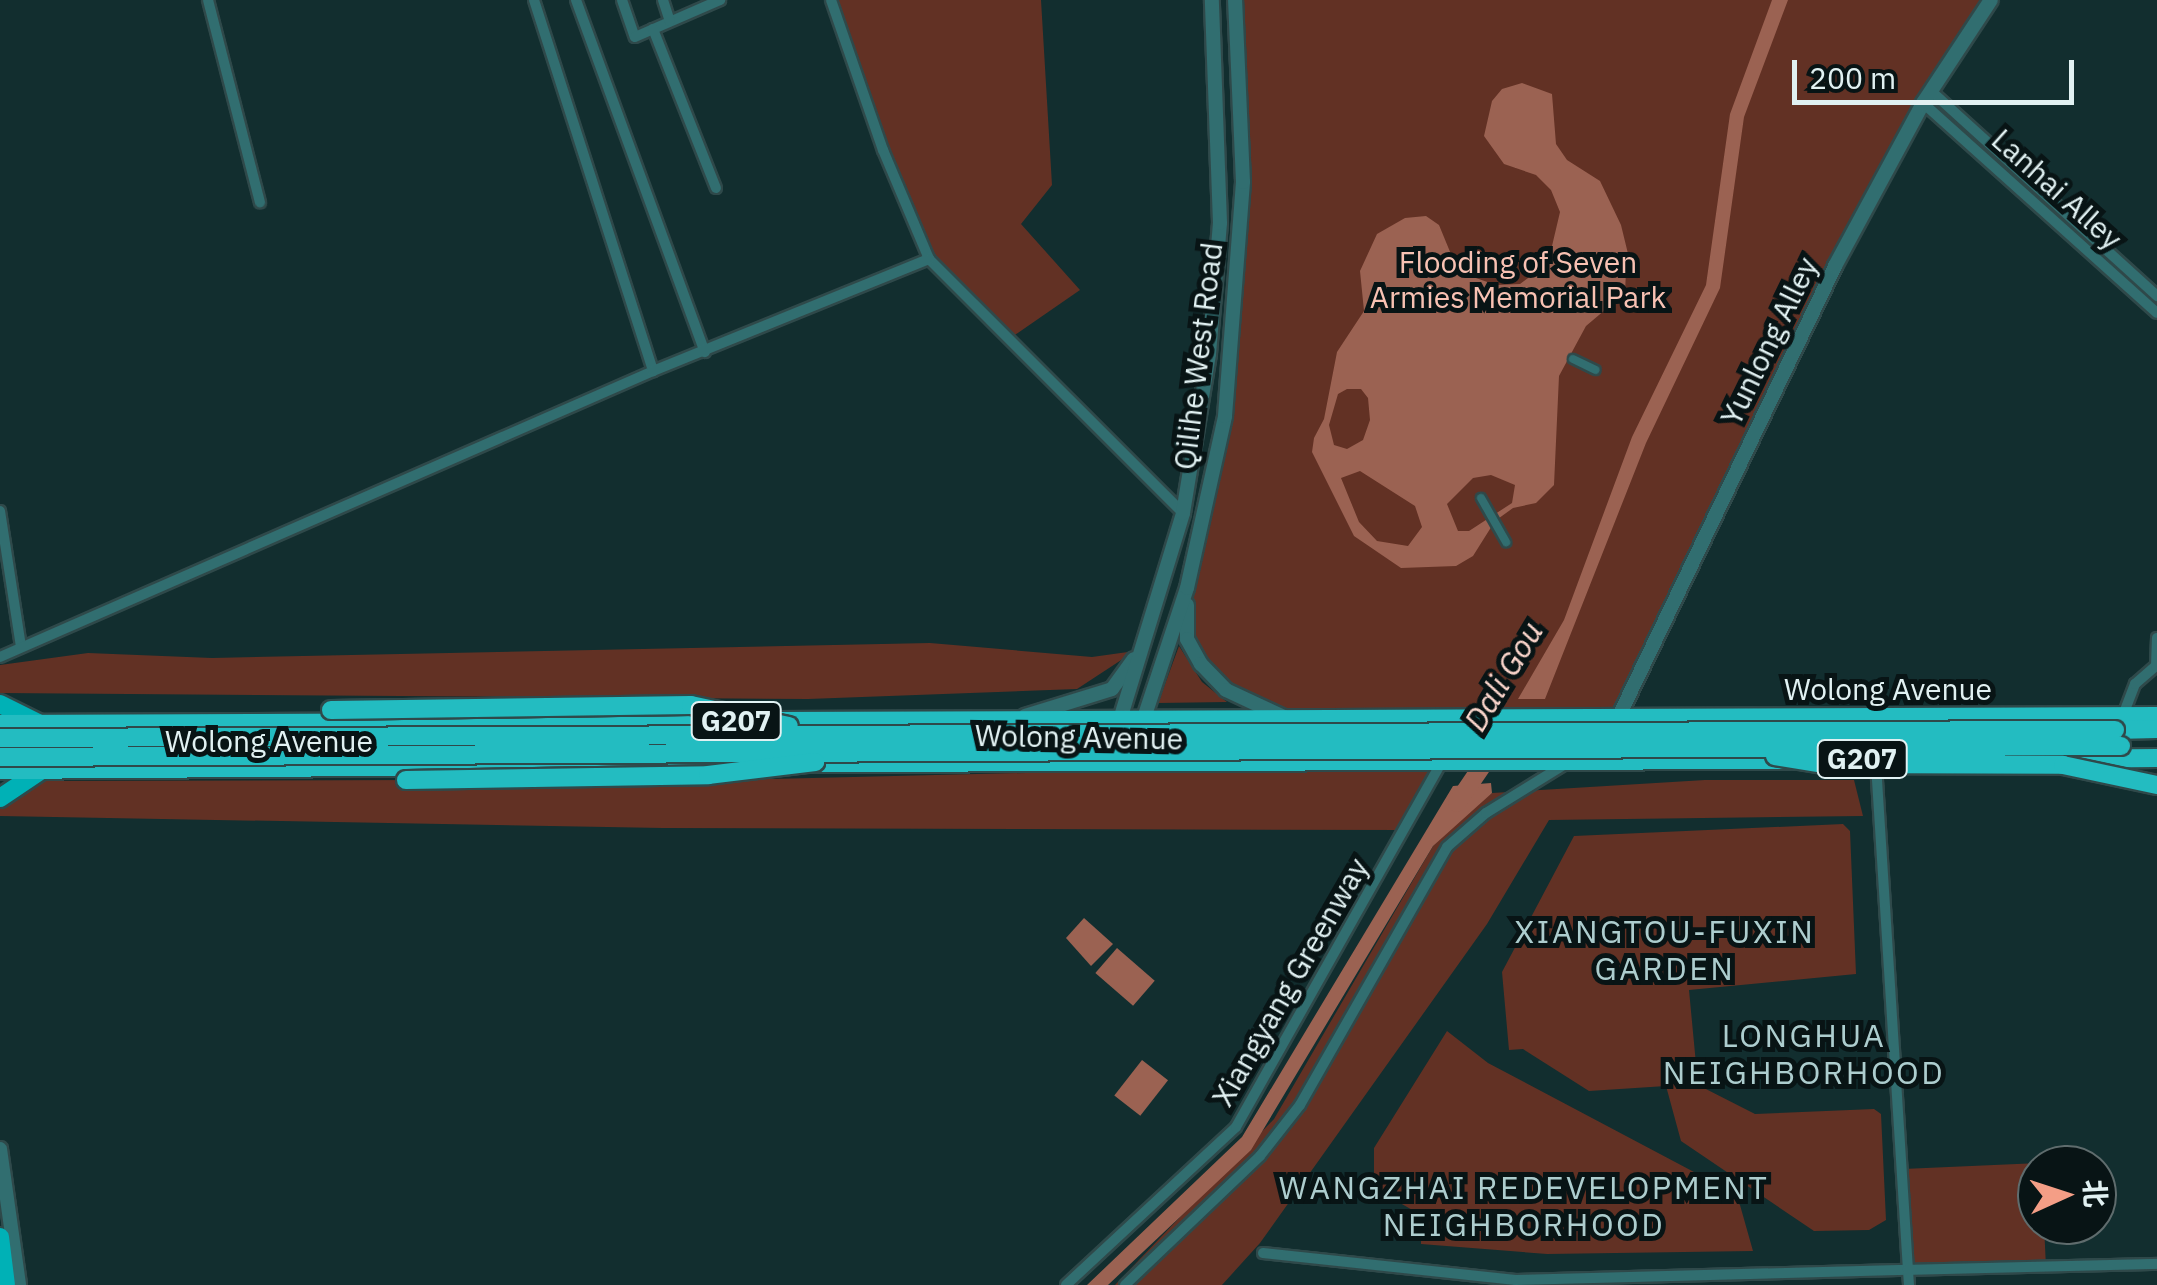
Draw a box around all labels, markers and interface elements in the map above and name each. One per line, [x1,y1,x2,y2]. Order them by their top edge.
scale bar [1797,40,2080,102]
text: 200 m [1809,58,1896,97]
street label: Lanhai Alley [1985,121,2129,257]
street label: Qilihe West Road [1166,240,1230,472]
park label: Flooding of Seven Armies Memorial Park [1370,244,1666,314]
street label: Yunlong Alley [1713,251,1825,431]
water label: Dali Gou [1455,614,1551,738]
street label: Wolong Avenue [1784,671,1992,707]
road number: G207 [688,698,784,744]
street label: Wolong Avenue [975,717,1183,757]
street label: Wolong Avenue [165,723,373,759]
road number: G207 [1814,736,1910,782]
street label: Xiangyang Greenway [1204,851,1376,1113]
district label: XIANGTOU-FUXIN GARDEN [1515,913,1815,988]
district label: LONGHUA NEIGHBORHOOD [1663,1017,1945,1092]
north arrow [2017,1145,2117,1245]
district label: WANGZHAI REDEVELOPMENT NEIGHBORHOOD [1279,1169,1769,1244]
text: 北 [2076,1179,2115,1208]

